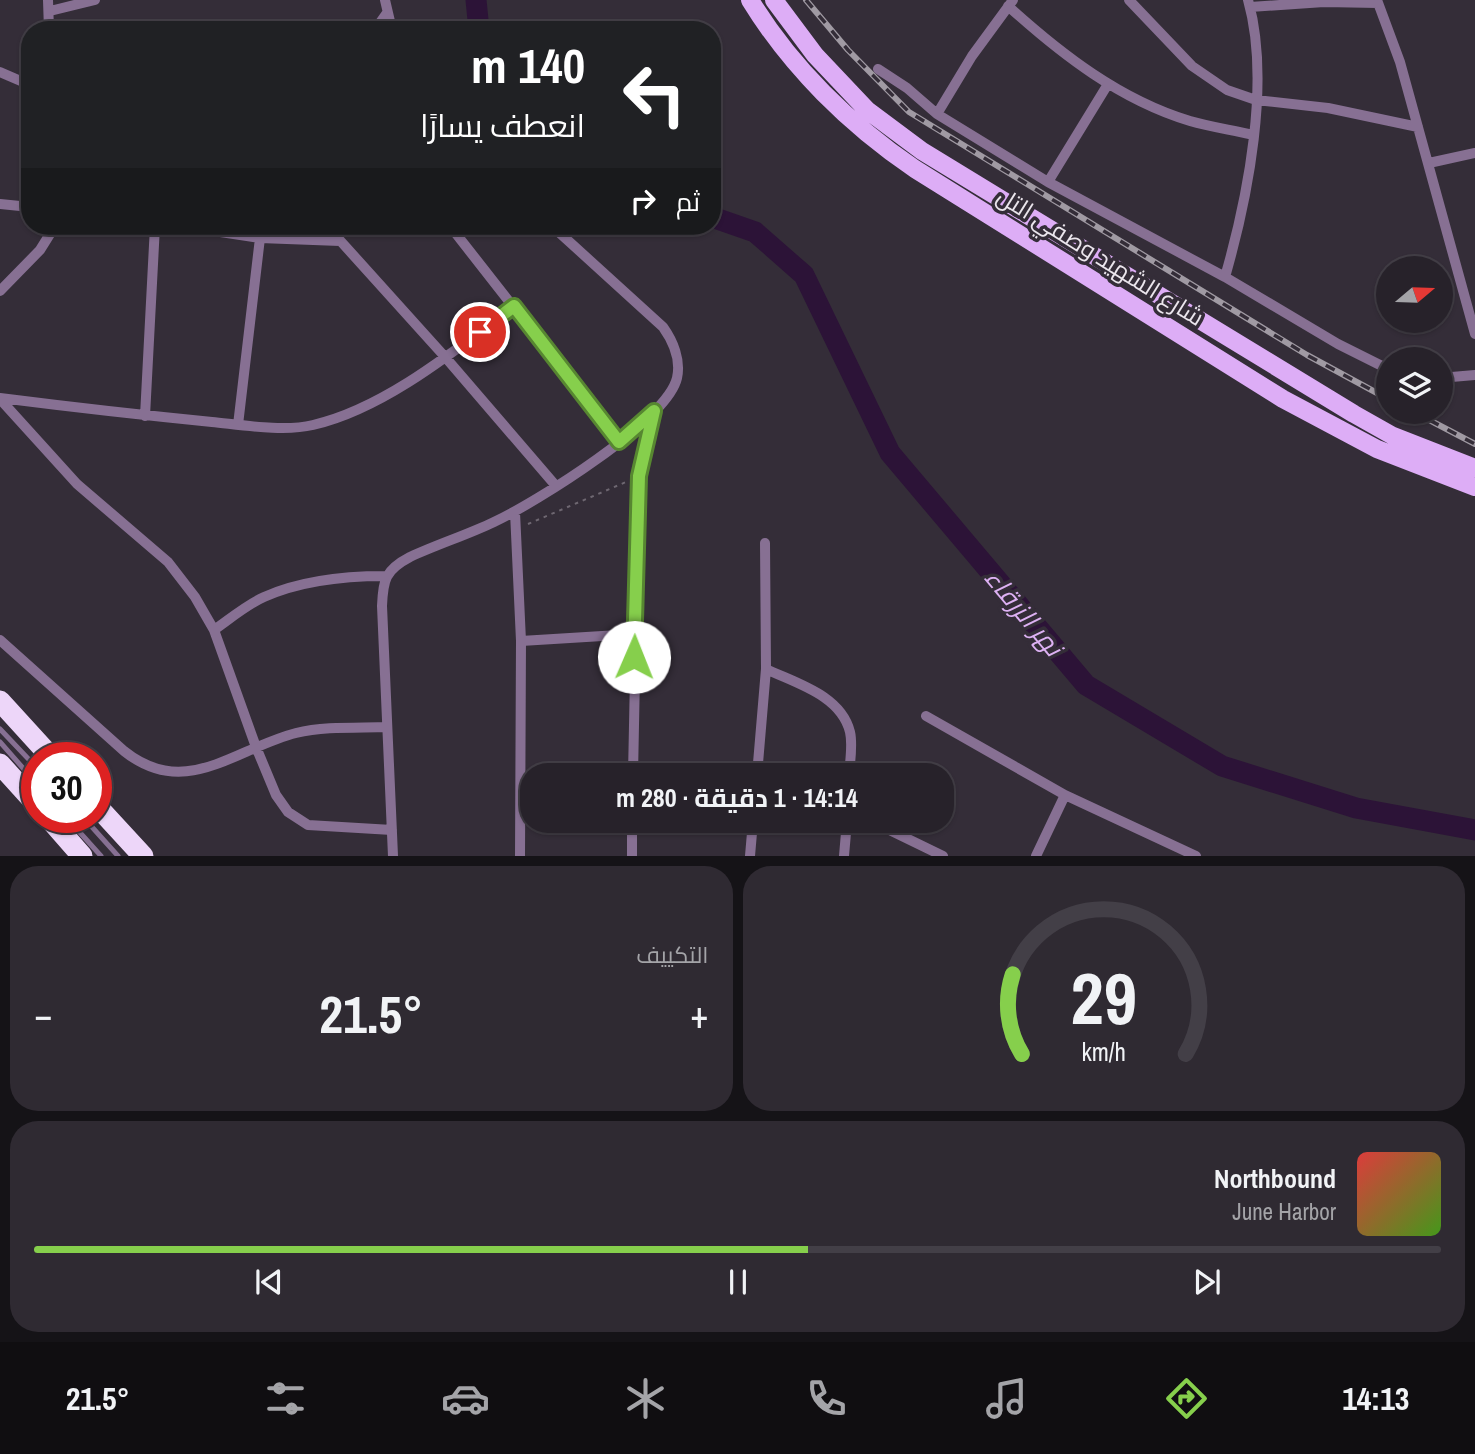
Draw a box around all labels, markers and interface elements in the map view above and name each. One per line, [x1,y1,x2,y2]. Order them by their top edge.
text: 140 m [471,32,585,98]
icon: left [609,49,700,140]
text: انعطف يسارًا [420,104,585,147]
street label: شارع الشهيد وصفي التل [989,179,1211,336]
icon: right [624,182,662,220]
text: ثم [676,184,700,219]
north arrow [1376,256,1452,332]
map controls [1376,256,1453,424]
pin [450,302,510,362]
icon: arrive [461,313,499,351]
button: layers [1376,347,1453,424]
water label: نهر الزرقاء [977,561,1073,666]
position arrow [597,620,671,694]
speed limit sign: 30 [21,742,112,833]
text: 14:14 · 1 دقيقة · 280 m [616,780,858,815]
text: التكييف [636,939,709,970]
text: 29 [1071,950,1137,1048]
text: 21.5° [319,979,423,1049]
text: − [34,989,52,1040]
text: + [690,989,708,1040]
text: km/h [1082,1035,1126,1069]
text: Northbound [1214,1161,1336,1196]
text: June Harbor [1232,1196,1336,1227]
icon: previous [250,1263,288,1301]
icon: pause [719,1263,757,1301]
icon: next [1188,1263,1226,1301]
icon: filters [261,1374,310,1423]
icon: car [441,1374,490,1423]
icon: climate [621,1374,670,1423]
icon: phone [802,1374,851,1423]
icon: music [982,1374,1031,1423]
icon: directions [1162,1374,1211,1423]
text: 21.5° [66,1377,130,1420]
text: 14:13 [1342,1377,1409,1420]

